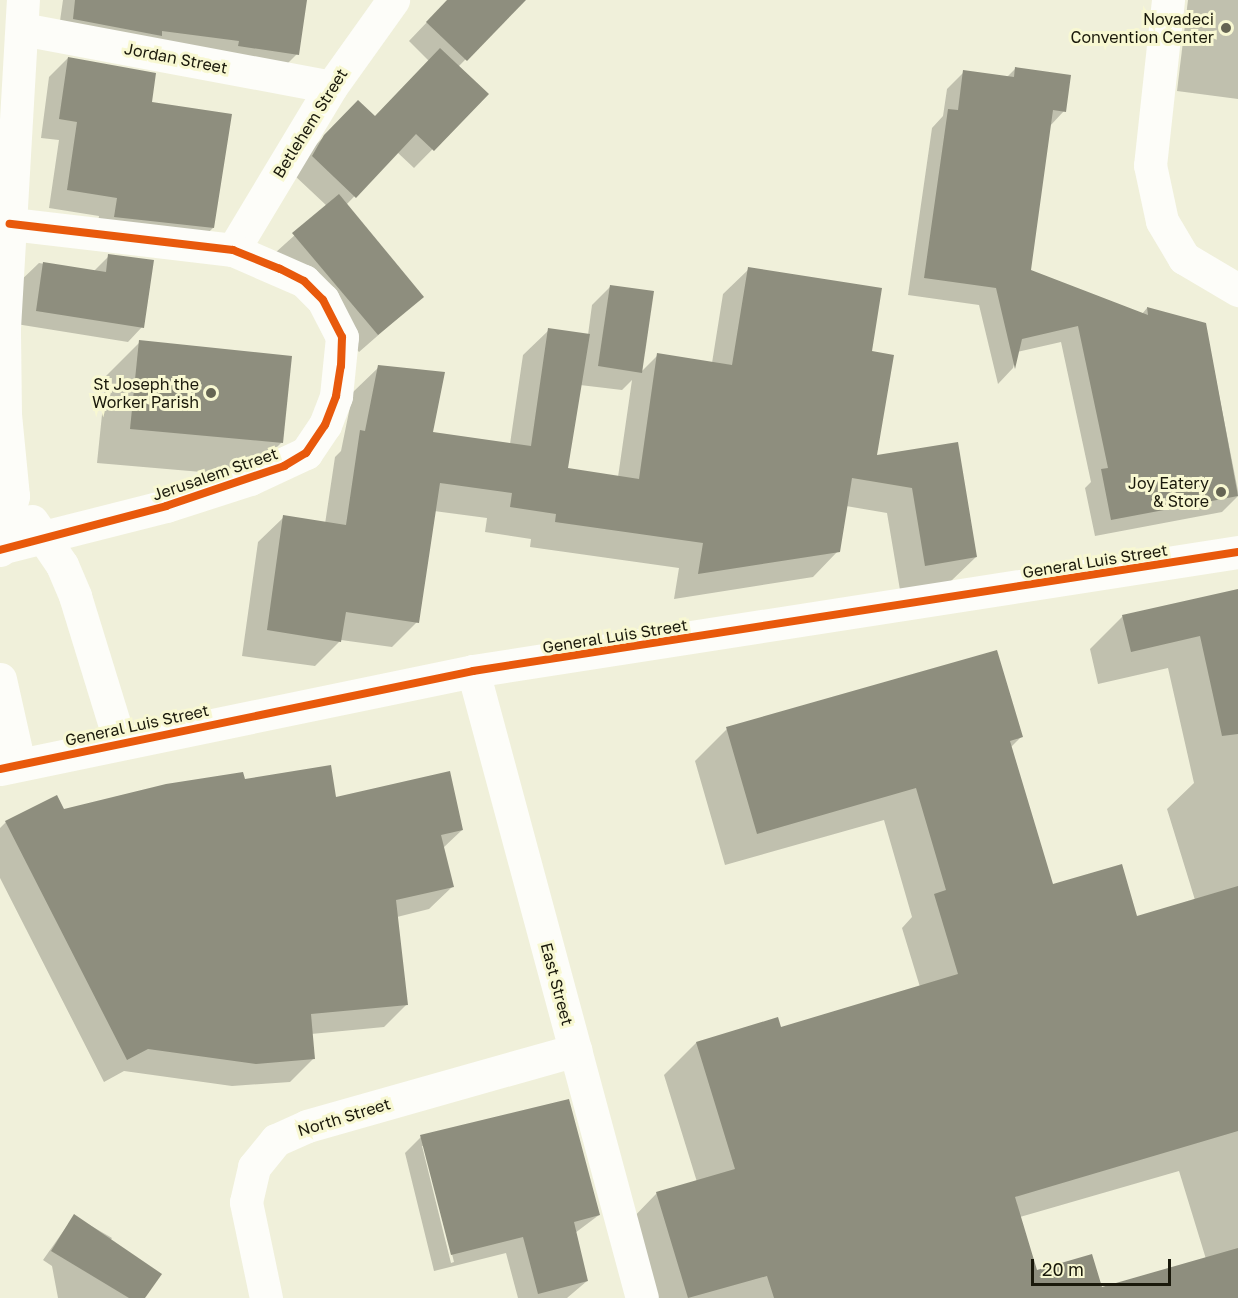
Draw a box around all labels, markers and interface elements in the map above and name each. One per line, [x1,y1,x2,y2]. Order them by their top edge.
place label: Novadeci Convention Center [1071,9,1214,47]
marker: Novadeci Convention Center [1219,21,1233,35]
street label: Jordan Street [123,39,229,77]
street label: Betlehem Street [269,65,351,181]
place label: St Joseph the Worker Parish [92,374,199,412]
marker: St Joseph the Worker Parish [204,386,218,400]
street label: Jerusalem Street [150,444,280,504]
place label: Joy Eatery & Store [1128,473,1209,511]
marker: Joy Eatery & Store [1214,485,1228,499]
street label: General Luis Street [1021,540,1169,582]
street label: General Luis Street [541,615,689,657]
street label: General Luis Street [63,700,211,750]
street label: East Street [537,941,577,1027]
street label: North Street [295,1094,393,1140]
scale bar [1034,1247,1174,1285]
text: 20 m [1042,1258,1084,1280]

